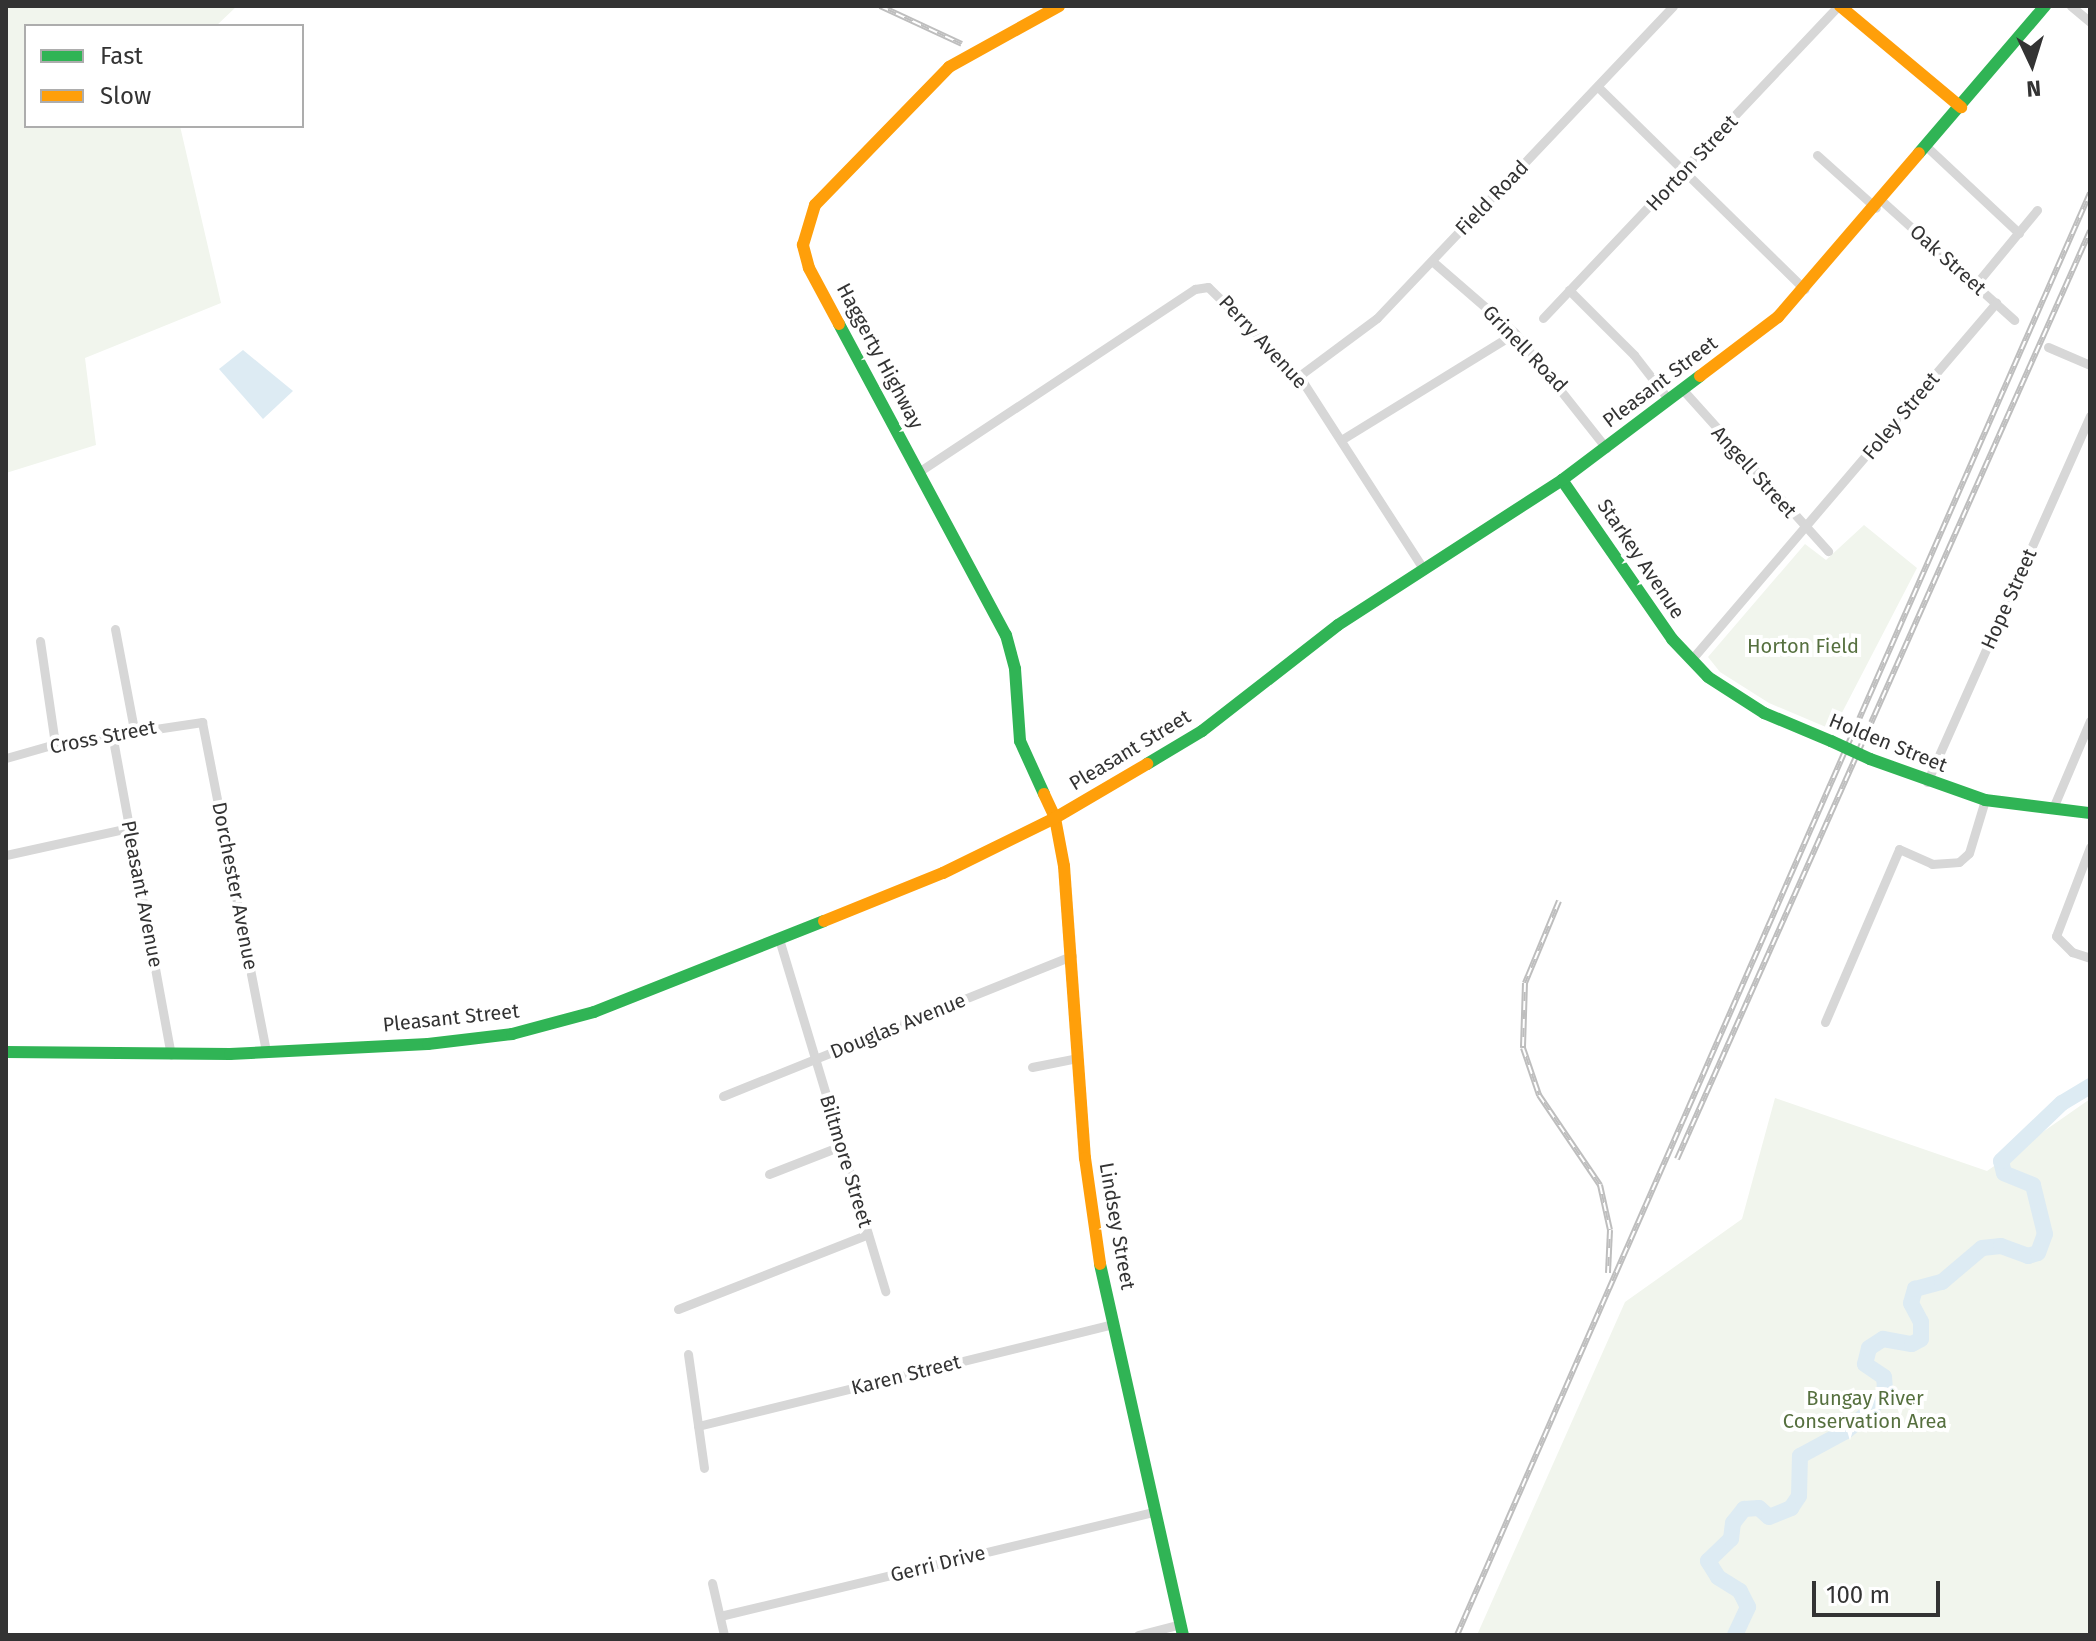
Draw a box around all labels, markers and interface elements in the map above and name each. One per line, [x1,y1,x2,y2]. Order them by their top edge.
legend [24,24,304,128]
north arrow [1992,24,2072,104]
text: Fast [100,42,143,70]
text: N [2025,74,2042,102]
text: Slow [100,82,151,110]
street label: Horton Street [1641,110,1743,216]
street label: Field Road [1450,156,1534,240]
street label: Oak Street [1905,220,1991,300]
street label: Haggerty Highway [831,279,929,433]
street label: Perry Avenue [1214,290,1312,394]
street label: Grinell Road [1478,300,1572,398]
street label: Pleasant Street [1598,331,1722,433]
street label: Foley Street [1857,367,1945,465]
street label: Angell Street [1706,421,1802,523]
street label: Starkey Avenue [1592,495,1690,623]
street label: Hope Street [1976,545,2042,653]
park label: Horton Field [1747,634,1859,658]
street label: Pleasant Street [1065,704,1195,796]
street label: Holden Street [1825,708,1951,778]
street label: Cross Street [48,715,158,759]
street label: Dorchester Avenue [207,800,263,972]
street label: Pleasant Avenue [116,818,168,970]
street label: Douglas Avenue [827,988,969,1064]
street label: Pleasant Street [382,999,520,1037]
street label: Biltmore Street [814,1092,878,1230]
street label: Lindsey Street [1094,1160,1140,1292]
street label: Karen Street [849,1350,963,1400]
park label: Bungay River Conservation Area [1783,1386,1947,1433]
street label: Gerri Drive [888,1541,988,1587]
scale bar [1816,1565,1944,1615]
text: 100 m [1826,1581,1890,1609]

